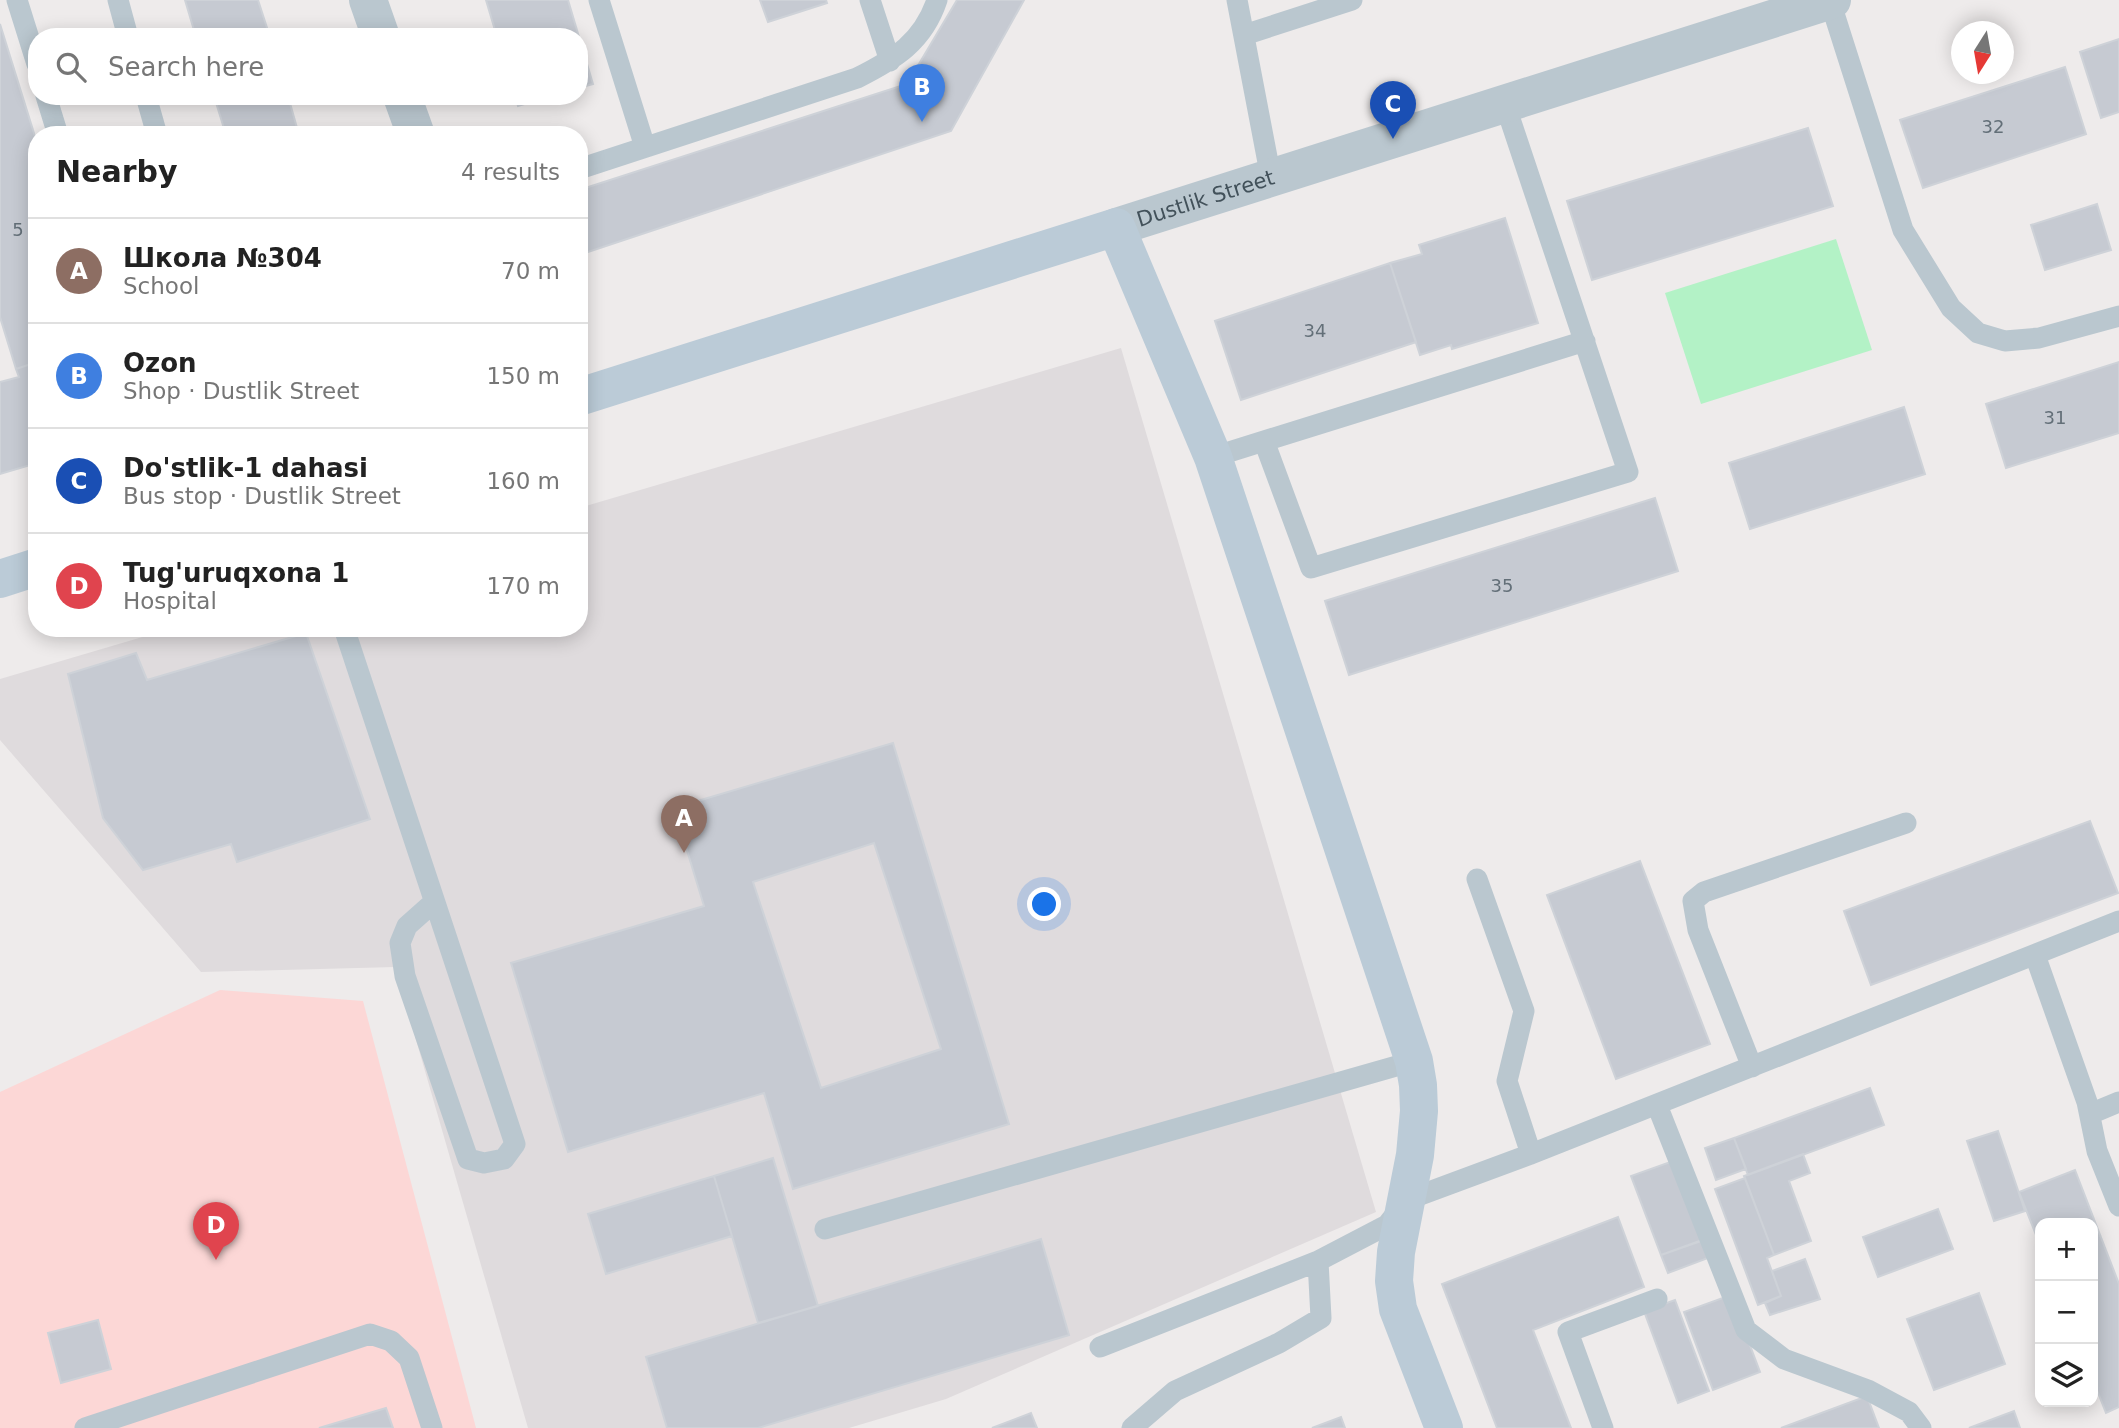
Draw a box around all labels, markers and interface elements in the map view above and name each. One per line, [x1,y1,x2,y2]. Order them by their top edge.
north arrow [1951,21,2014,84]
search box [28,28,588,105]
icon: search [52,48,90,86]
text: Search here [108,52,264,82]
pin: B [899,64,945,122]
pin: C [1370,81,1416,139]
house number: 32 [1982,116,2004,137]
text: Nearby [56,154,178,189]
text: 4 results [461,159,560,185]
street label: Dustlik Street [1134,166,1277,232]
house number: 5 [12,219,24,240]
text: Школа №304 [123,243,322,273]
text: A [70,258,88,284]
text: 70 m [501,258,560,284]
text: School [123,273,199,299]
house number: 34 [1304,320,1326,341]
text: Ozon [123,348,197,378]
text: B [70,363,88,389]
text: 150 m [486,363,560,389]
text: Shop · Dustlik Street [123,378,359,404]
house number: 31 [2044,407,2066,428]
text: Do'stlik-1 dahasi [123,453,368,483]
text: C [71,468,87,494]
text: 160 m [486,468,560,494]
text: Bus stop · Dustlik Street [123,483,401,509]
text: Tug'uruqxona 1 [123,558,349,588]
text: D [69,573,89,599]
text: 170 m [486,573,560,599]
house number: 35 [1491,575,1513,596]
text: Hospital [123,588,217,614]
pin: A [661,795,707,853]
your location [1027,887,1061,921]
pin: D [193,1202,239,1260]
map controls [2035,1218,2098,1407]
button: + [2035,1218,2098,1281]
button: − [2035,1281,2098,1344]
button: layers [2035,1344,2098,1407]

